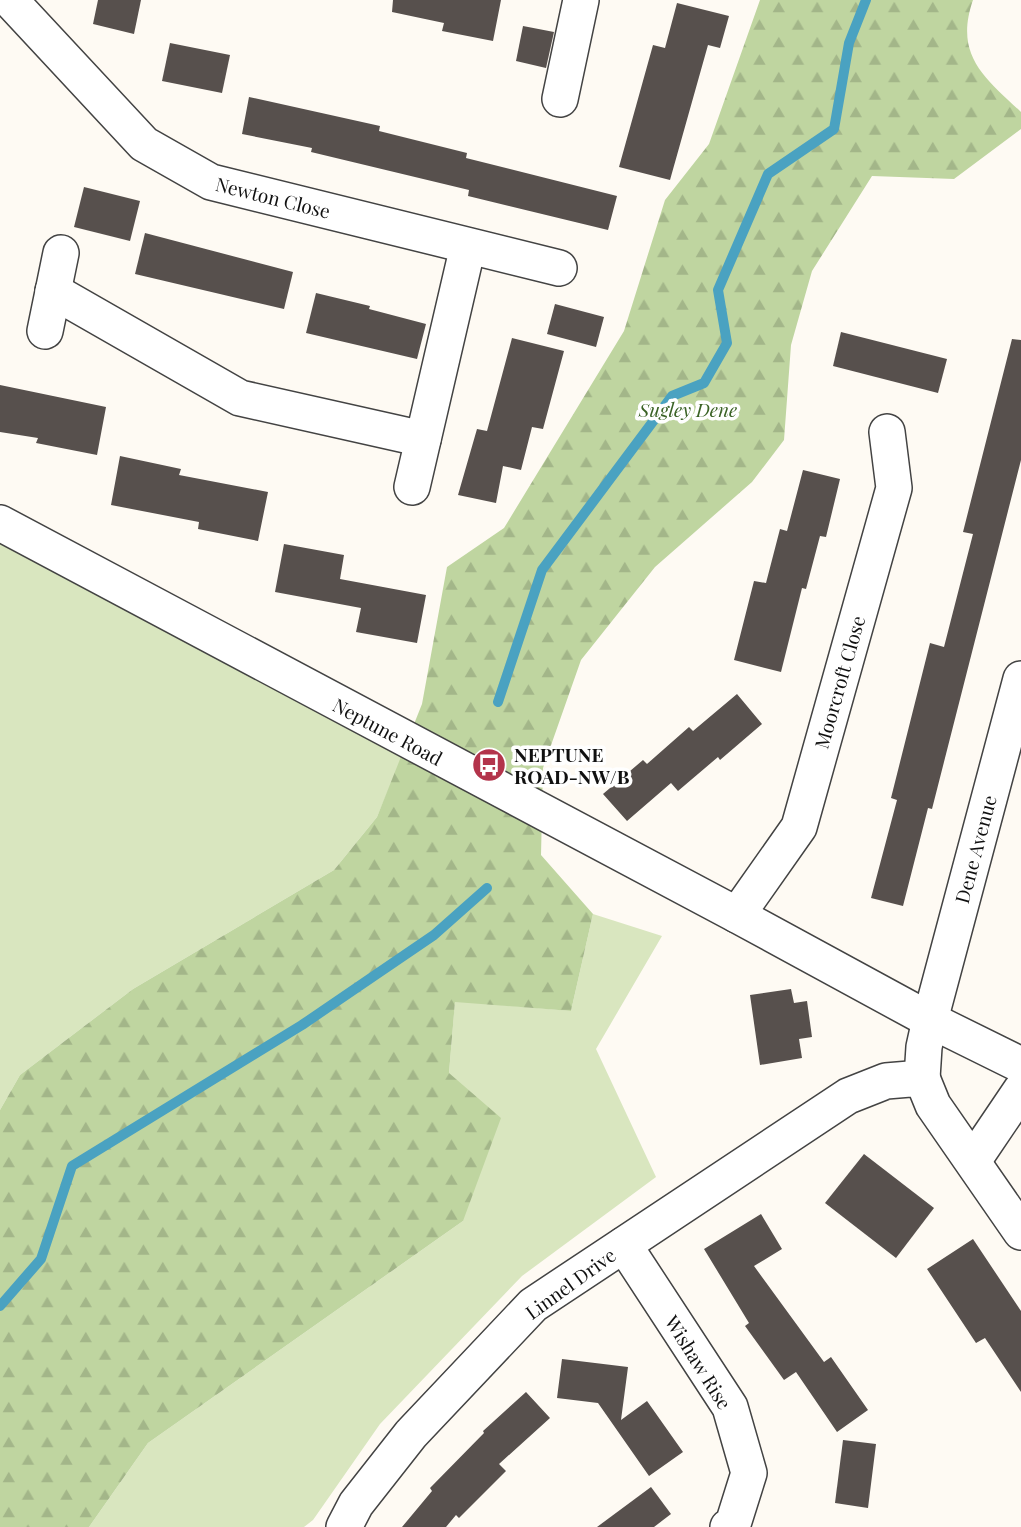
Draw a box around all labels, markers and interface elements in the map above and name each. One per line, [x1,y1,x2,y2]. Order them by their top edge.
street label: Newton Close [213,170,333,224]
park label: Sugley Dene [638,396,737,422]
street label: Moorcroft Close [808,613,870,751]
street label: Neptune Road [329,691,447,771]
place label: NEPTUNE ROAD-NW/B [514,741,630,789]
bus stop icon: NEPTUNE ROAD-NW/B [470,746,508,784]
street label: Dene Avenue [948,792,1002,906]
street label: Linnel Drive [520,1241,620,1325]
street label: Wishaw Rise [659,1309,738,1414]

